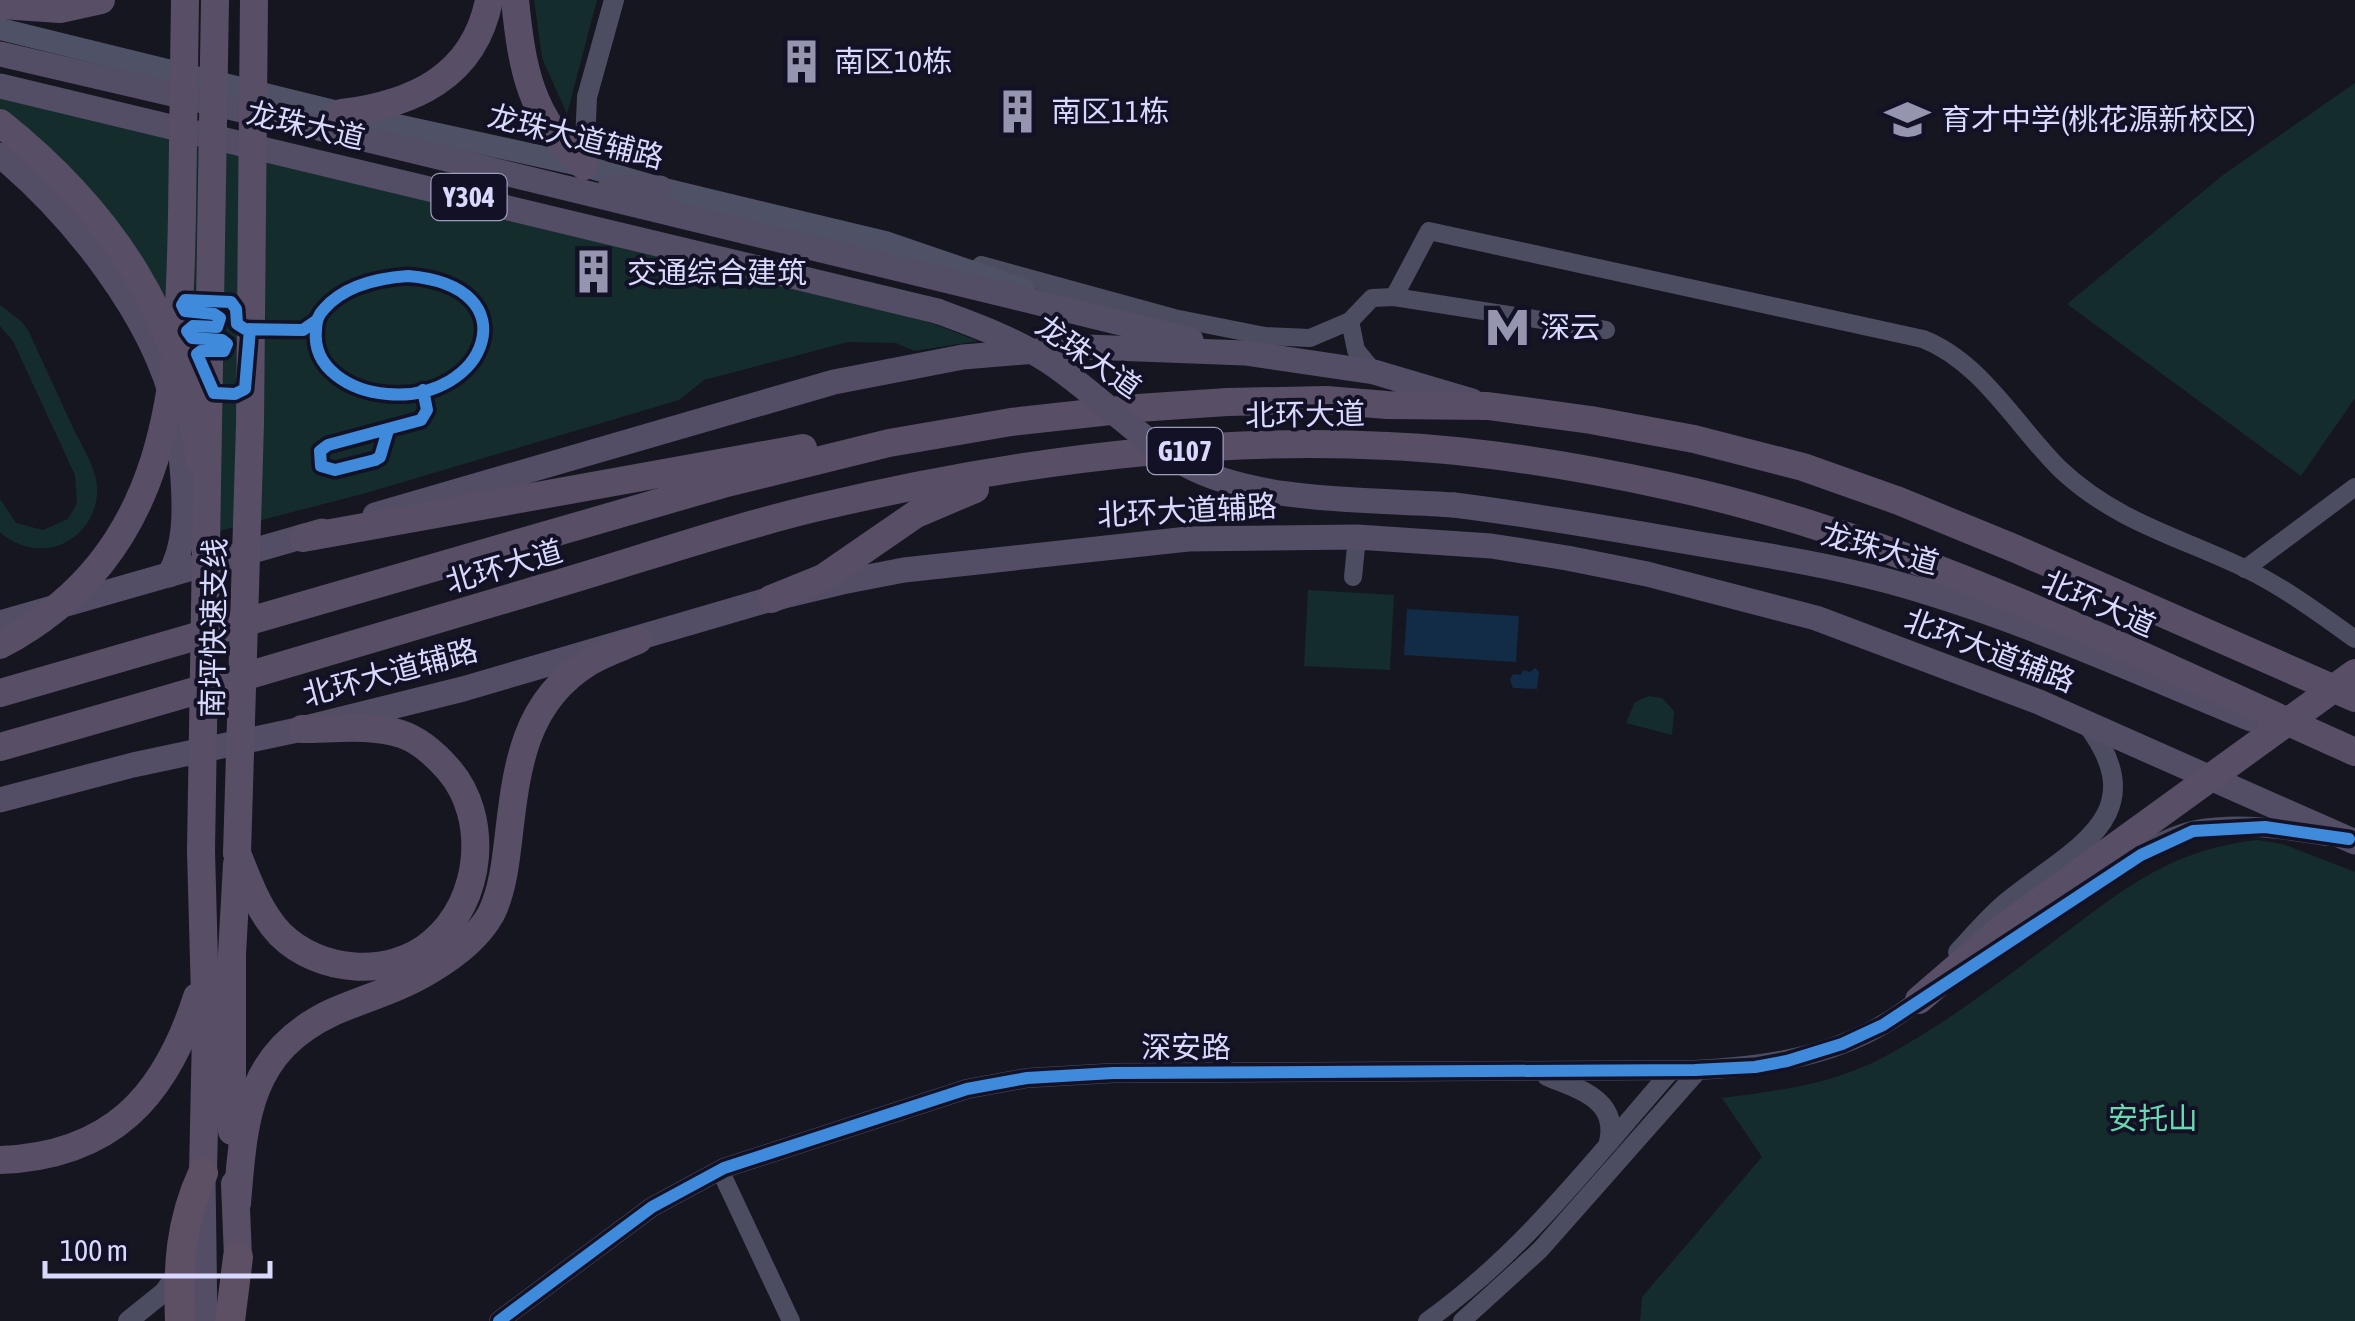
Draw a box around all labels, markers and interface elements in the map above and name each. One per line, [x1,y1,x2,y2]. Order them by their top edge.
building icon: 南区10栋 [777,37,825,85]
place label: 南区10栋 [834,44,952,78]
building icon: 南区11栋 [994,87,1042,135]
place label: 南区11栋 [1051,94,1169,128]
street label: 龙珠大道 [244,95,368,155]
school or university icon: 育才中学(桃花源新校区) [1884,95,1932,143]
street label: 龙珠大道辅路 [485,98,667,174]
place label: 育才中学(桃花源新校区) [1941,102,2255,136]
road number: Y304 [432,174,506,220]
building icon: 交通综合建筑 [570,248,618,296]
place label: 交通综合建筑 [627,255,807,289]
metro station icon: 深云 [1483,303,1531,351]
street label: 龙珠大道 [1030,308,1148,404]
place label: 深云 [1540,310,1600,344]
street label: 北环大道 [1245,396,1365,432]
road number: G107 [1148,428,1222,474]
street label: 北环大道辅路 [1096,488,1278,532]
street label: 龙珠大道 [1818,516,1942,580]
street label: 北环大道 [442,533,566,599]
street label: 南坪快速支线 [194,538,232,718]
street label: 北环大道 [2037,563,2161,643]
street label: 北环大道辅路 [1900,602,2080,698]
street label: 北环大道辅路 [299,632,481,712]
street label: 深安路 [1141,1030,1231,1064]
park label: 安托山 [2108,1101,2198,1135]
scale bar [45,1216,270,1278]
text: 100 m [60,1233,128,1267]

